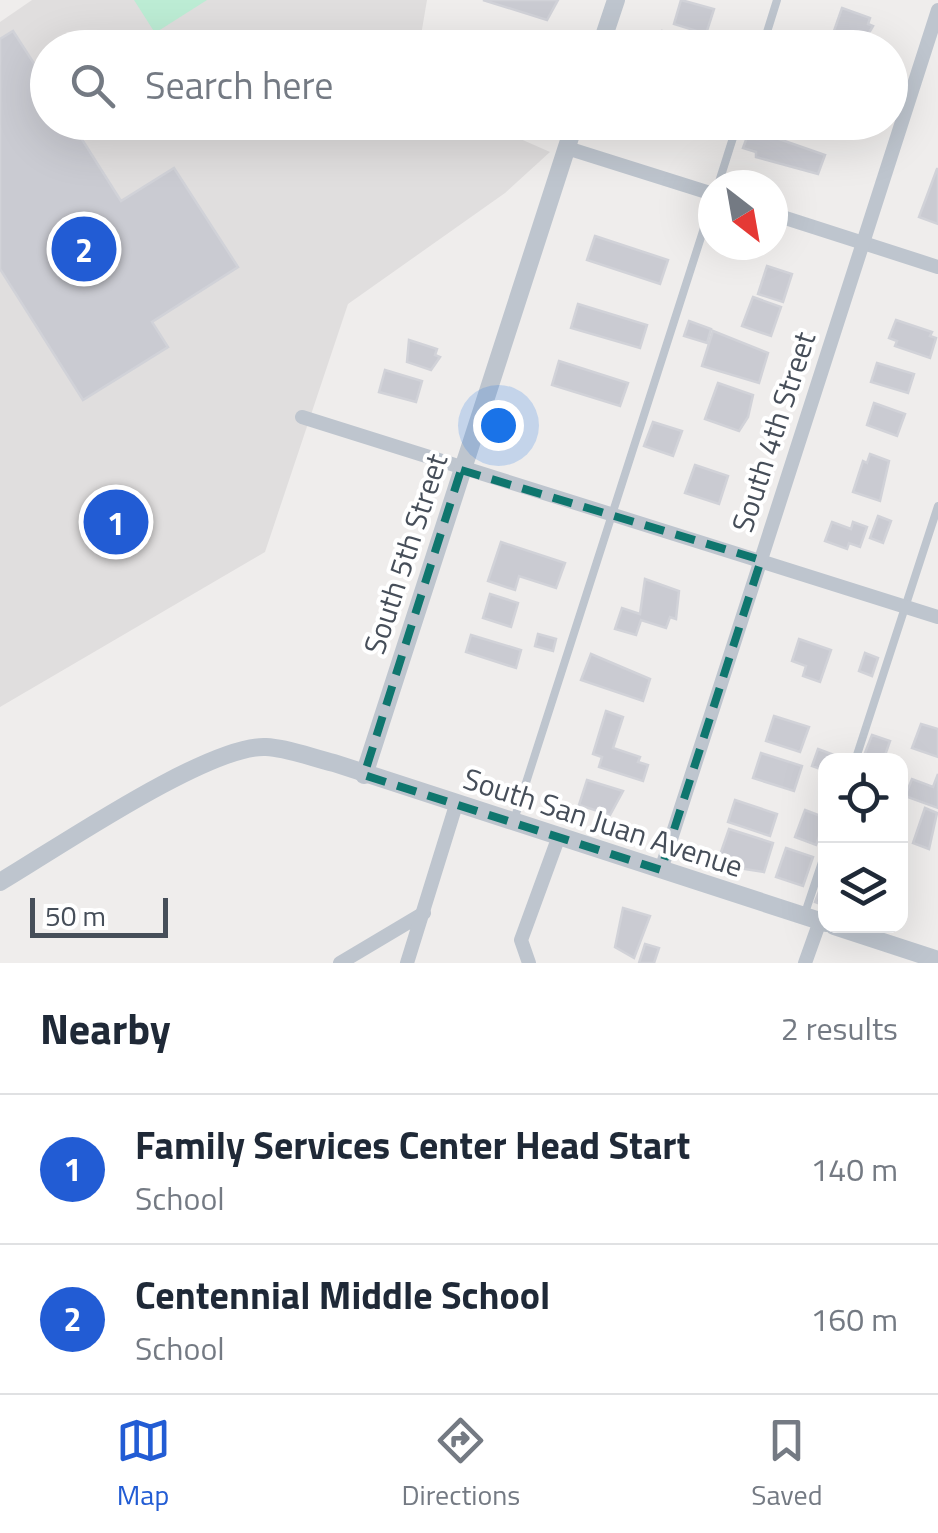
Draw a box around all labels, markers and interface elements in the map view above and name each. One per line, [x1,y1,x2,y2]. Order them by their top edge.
search box [30,30,908,140]
text: Search here [145,56,333,114]
icon: search [65,58,120,113]
north arrow [698,170,788,260]
pin: 2 [52,212,116,286]
street label: South 4th Street [719,325,827,538]
your location [473,400,524,451]
street label: South 5th Street [351,447,459,660]
pin: 1 [84,484,148,560]
map controls [818,753,908,933]
button: locate [818,753,908,843]
street label: South San Juan Avenue [458,755,749,889]
button: layers [818,843,908,933]
scale bar [30,893,168,938]
text: 50 m [45,894,106,937]
text: Nearby [40,996,171,1060]
text: 2 results [781,1004,898,1052]
text: Family Services Center Head Start [135,1116,690,1174]
text: 1 [64,1145,81,1193]
text: 140 m [810,1145,898,1193]
text: School [135,1174,225,1222]
text: Centennial Middle School [135,1266,550,1324]
text: 2 [64,1295,81,1343]
text: 160 m [810,1295,898,1343]
text: School [135,1324,225,1372]
tab: Map [116,1413,171,1516]
tab: Directions [402,1413,520,1516]
tab: Saved [751,1413,822,1516]

